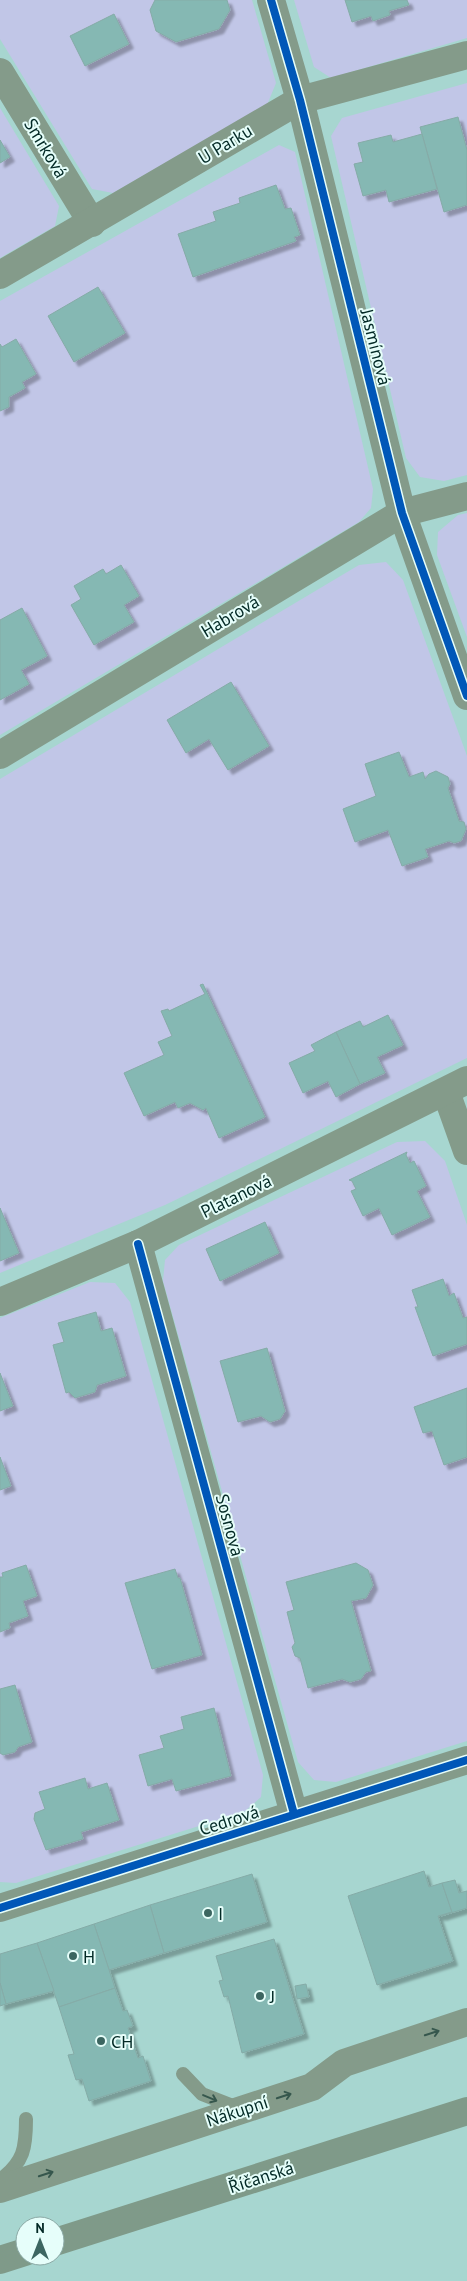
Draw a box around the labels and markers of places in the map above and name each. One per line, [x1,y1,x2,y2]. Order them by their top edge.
place label: I [218,1902,223,1925]
marker: I [202,1907,214,1919]
place label: H [83,1945,95,1968]
marker: H [67,1950,79,1962]
place label: J [269,1985,275,2008]
marker: J [254,1990,266,2002]
place label: CH [111,2030,133,2053]
marker: CH [95,2035,107,2047]

